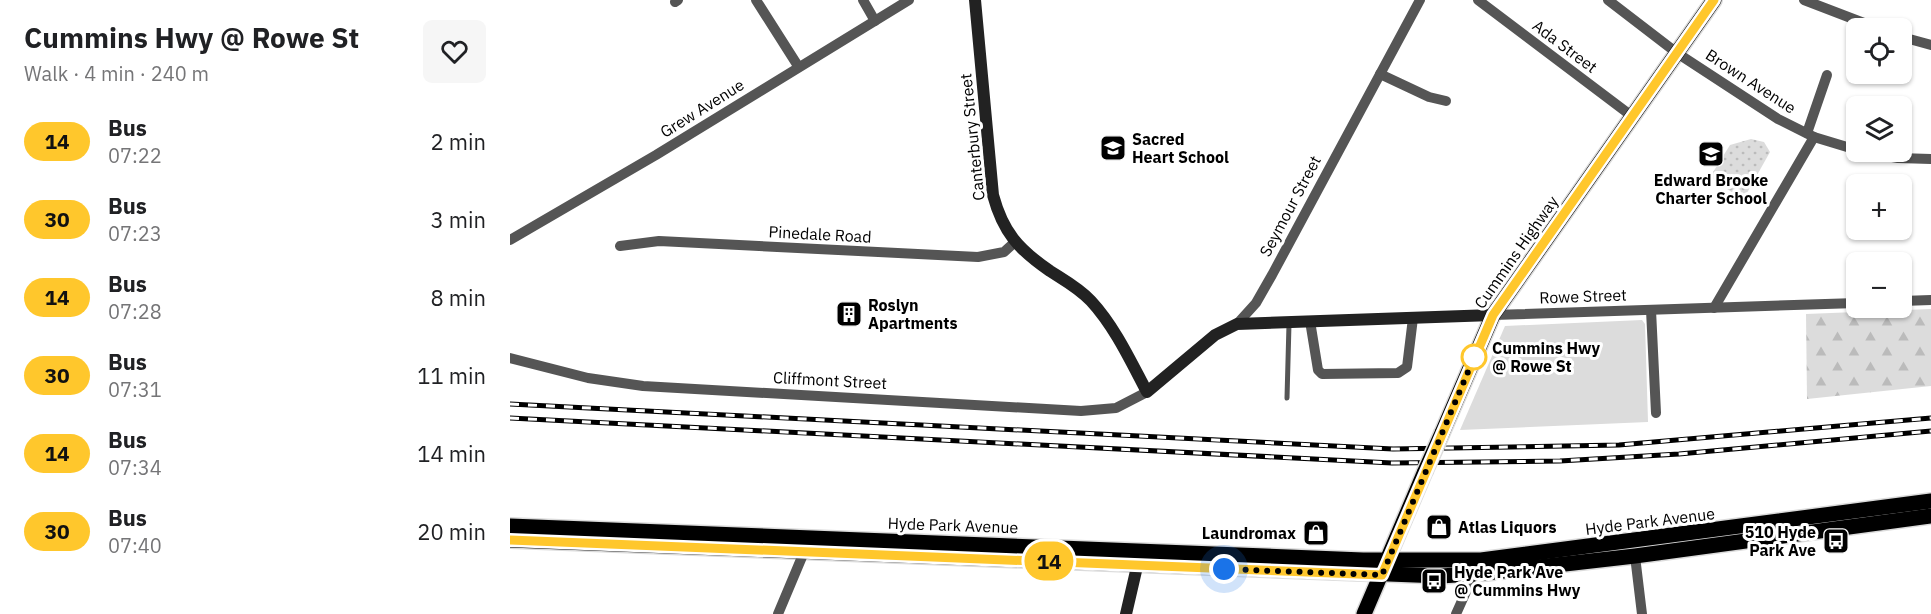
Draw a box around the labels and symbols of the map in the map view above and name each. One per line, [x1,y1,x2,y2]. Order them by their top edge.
street label: Ada Street [1529,15,1601,77]
street label: Brown Avenue [1702,44,1800,118]
street label: Canterbury Street [955,72,989,202]
street label: Grew Avenue [656,74,748,142]
place label: Sacred Heart School [1132,129,1229,167]
school or university icon: Sacred Heart School [1098,133,1128,163]
school or university icon: Edward Brooke Charter School [1696,139,1726,169]
street label: Seymour Street [1255,152,1325,260]
place label: Edward Brooke Charter School [1654,170,1768,208]
street label: Cummins Highway [1470,192,1562,312]
street label: Pinedale Road [768,221,872,247]
street label: Rowe Street [1539,284,1627,308]
place label: Roslyn Apartments [868,295,957,333]
building icon: Roslyn Apartments [834,299,864,329]
place label: Cummins Hwy @ Rowe St [1492,338,1601,376]
marker: Cummins Hwy @ Rowe St [1461,344,1487,370]
street label: Cliffmont Street [773,367,887,393]
street label: Hyde Park Avenue [1584,503,1716,539]
shop icon: Atlas Liquors [1424,512,1454,542]
street label: Hyde Park Avenue [887,513,1019,537]
place label: Atlas Liquors [1458,517,1556,537]
shop icon: Laundromax [1301,518,1331,548]
place label: 510 Hyde Park Ave [1745,522,1816,560]
place label: Laundromax [1202,523,1296,543]
bus stop icon: 510 Hyde Park Ave [1821,526,1851,556]
line badge: 14 [1022,542,1076,580]
your location [1209,554,1239,584]
place label: Hyde Park Ave @ Cummins Hwy [1454,562,1581,600]
bus stop icon: Hyde Park Ave @ Cummins Hwy [1419,566,1449,596]

